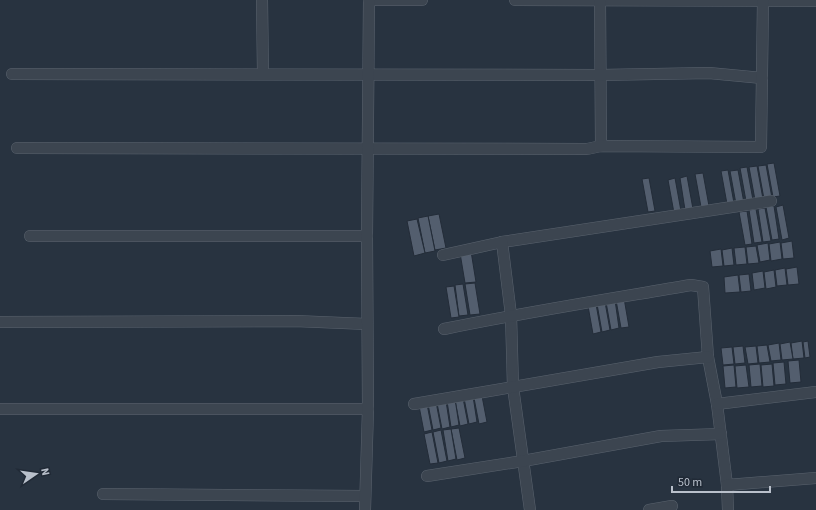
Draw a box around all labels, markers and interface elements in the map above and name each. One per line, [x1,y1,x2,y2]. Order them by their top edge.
north arrow [16,454,56,494]
text: N [37,467,53,477]
scale bar [672,468,770,494]
text: 50 m [678,474,702,491]

